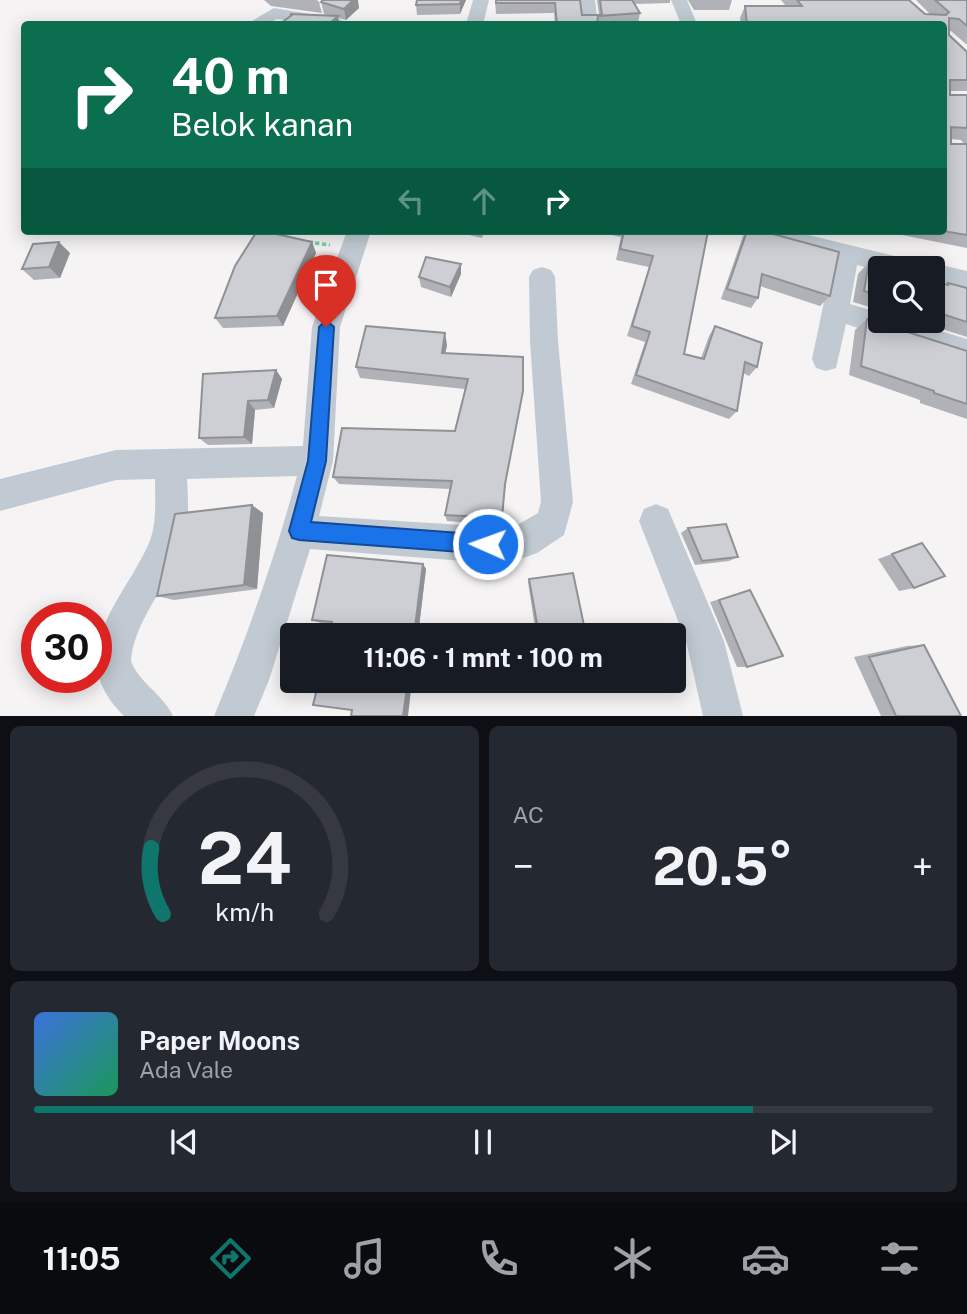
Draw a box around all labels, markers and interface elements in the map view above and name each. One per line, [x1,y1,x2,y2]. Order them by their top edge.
text: 40 m [171,47,290,105]
icon: right [56,49,147,140]
text: Belok kanan [171,106,353,143]
icon: left [392,182,430,220]
icon: ahead [465,182,503,220]
icon: right [538,182,576,220]
pin [296,255,356,327]
map controls [868,256,945,333]
button: search [868,256,945,333]
icon: arrive [307,266,345,304]
position arrow [451,507,525,581]
speed limit sign: 30 [21,602,112,693]
text: 11:06 · 1 mnt · 100 m [363,642,603,673]
text: AC [513,801,544,828]
text: 24 [197,816,291,901]
text: 20.5° [653,836,793,897]
text: − [513,844,534,889]
text: + [912,844,933,889]
text: km/h [215,897,274,927]
text: Paper Moons [139,1025,300,1056]
text: Ada Vale [139,1056,233,1083]
icon: previous [165,1123,203,1161]
icon: pause [464,1123,502,1161]
icon: next [764,1123,802,1161]
icon: directions [206,1234,255,1283]
icon: music [340,1234,389,1283]
icon: phone [474,1234,523,1283]
icon: climate [608,1234,657,1283]
icon: car [741,1234,790,1283]
icon: filters [875,1234,924,1283]
text: 11:05 [42,1240,121,1277]

